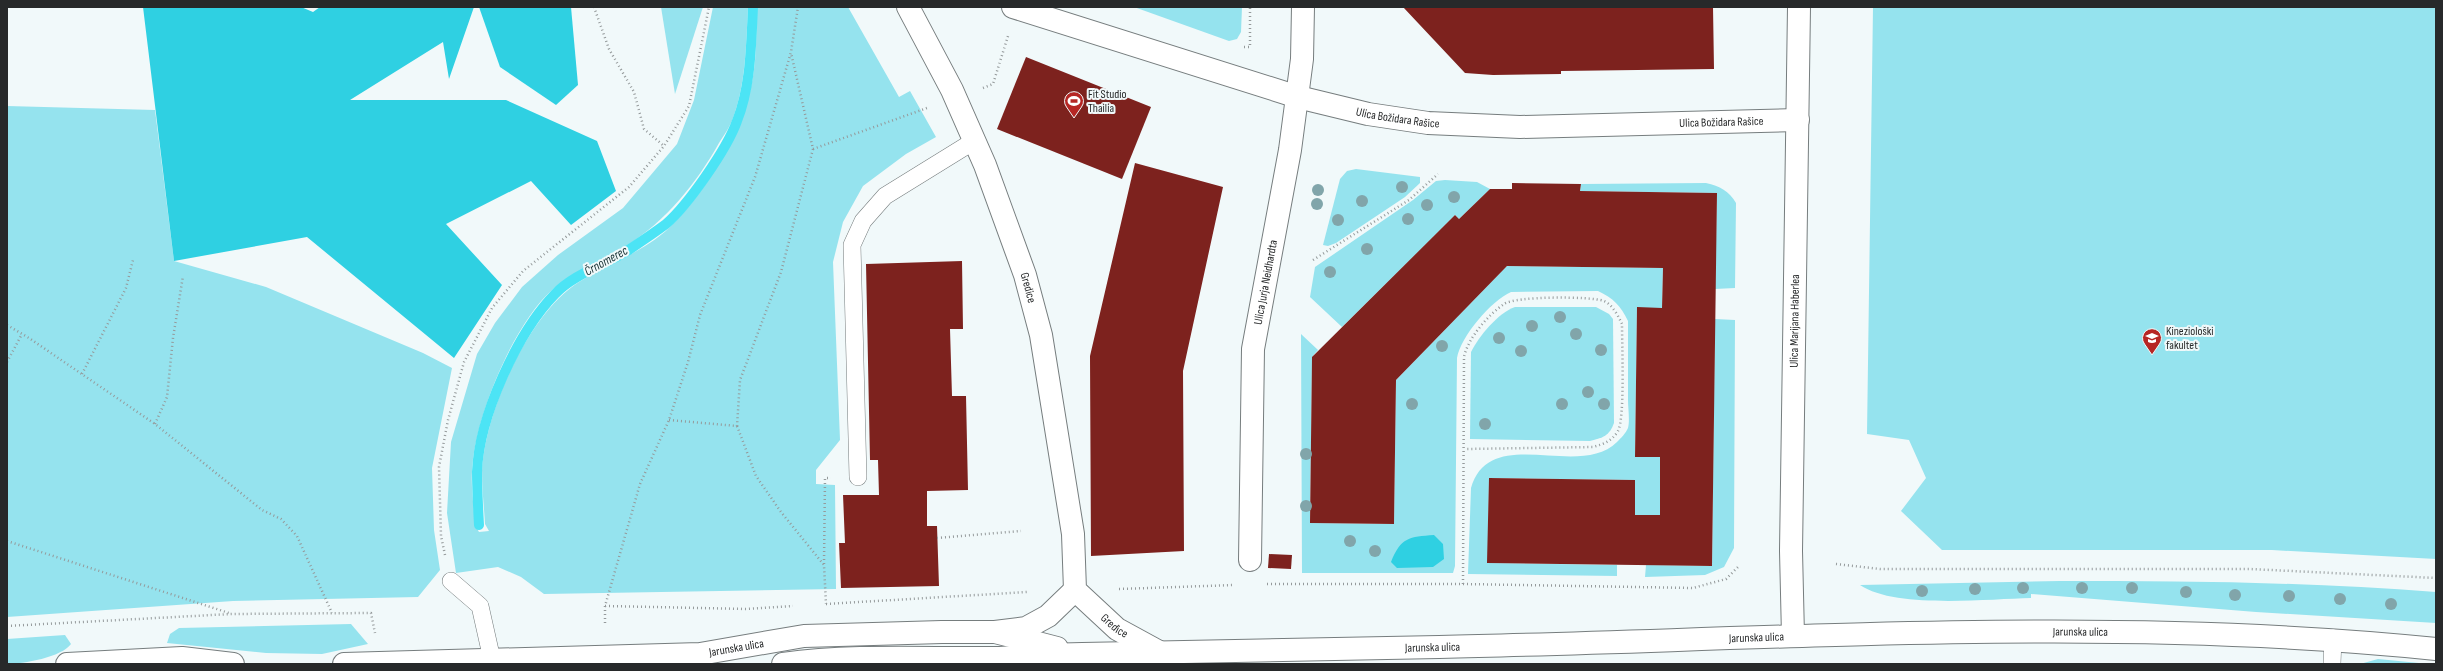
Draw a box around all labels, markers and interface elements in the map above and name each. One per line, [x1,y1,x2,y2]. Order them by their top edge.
place label: Fit Studio Thailia [1088,87,1127,116]
sports icon: Fit Studio Thailia [1063,90,1085,118]
street label: Ulica Božidara Rašice [1355,104,1440,131]
street label: Ulica Božidara Rašice [1679,113,1764,130]
street label: Ulica Jurja Neidhardta [1250,238,1281,326]
water label: Črnomerec [581,242,631,279]
street label: Gredice [1017,271,1040,305]
street label: Ulica Marijana Haberlea [1786,274,1803,368]
place label: Kineziološki fakultet [2166,324,2214,353]
school or university icon: Kineziološki fakultet [2141,327,2163,355]
street label: Gredice [1098,610,1131,641]
street label: Jarunska ulica [2052,624,2108,639]
street label: Jarunska ulica [1728,629,1785,646]
street label: Jarunska ulica [707,636,765,660]
street label: Jarunska ulica [1404,639,1461,655]

